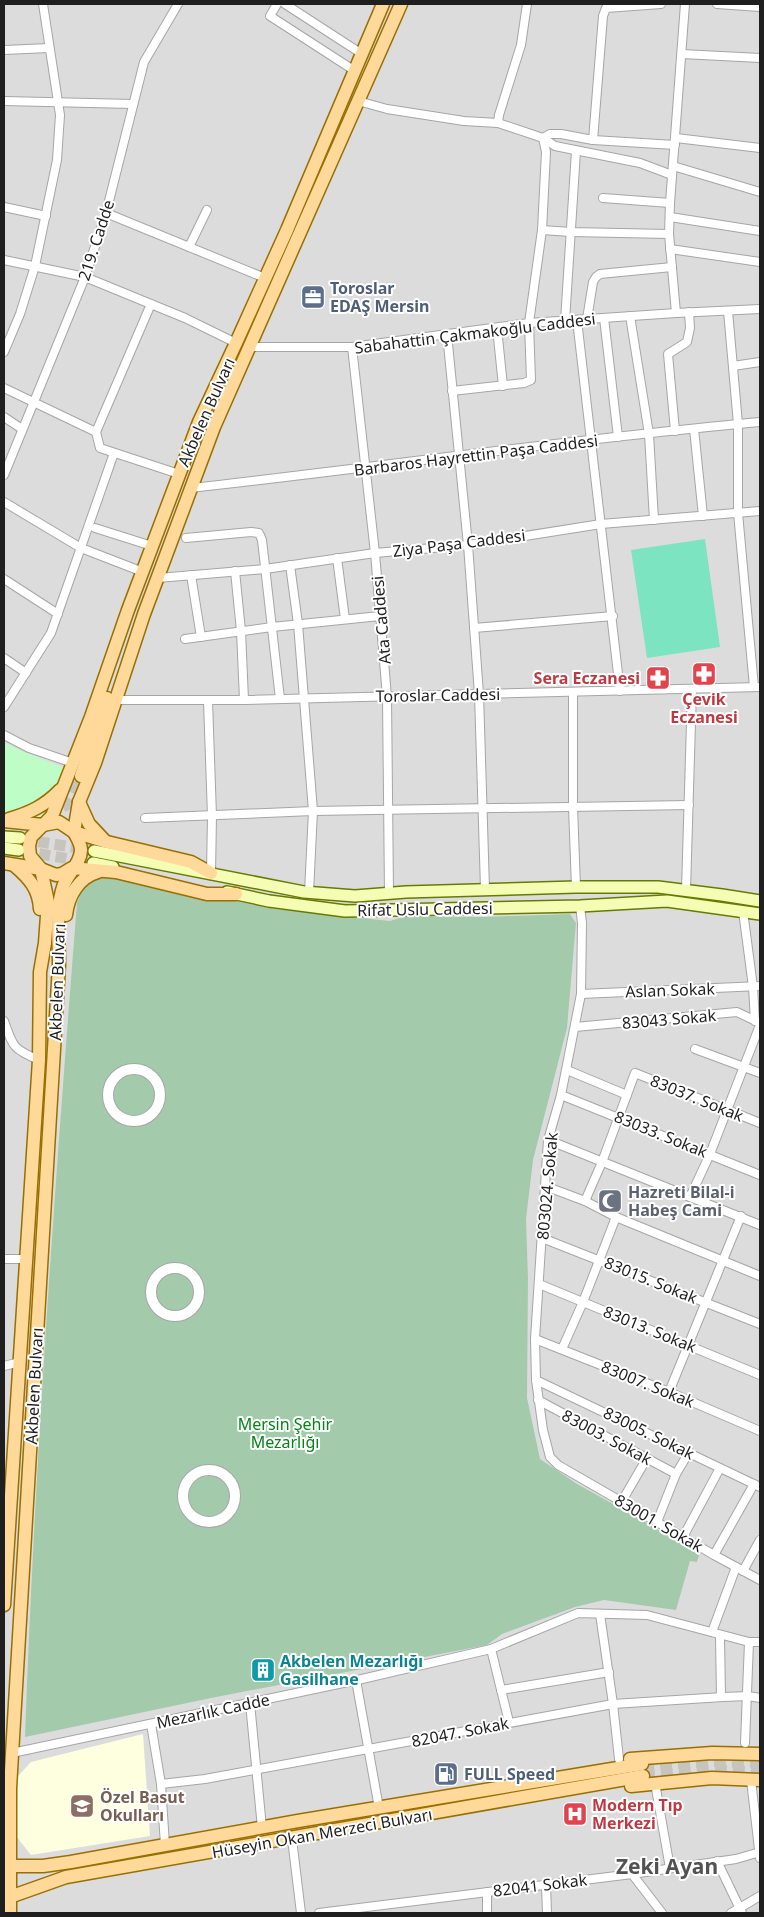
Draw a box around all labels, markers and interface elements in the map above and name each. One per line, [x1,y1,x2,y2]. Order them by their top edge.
street label: 219. Cadde [73,197,119,283]
place label: Toroslar EDAŞ Mersin [330,277,429,317]
office icon: Toroslar EDAŞ Mersin [300,284,326,310]
street label: Sabahattin Çakmakoğlu Caddesi [353,307,597,359]
street label: Akbelen Bulvarı [172,354,240,470]
street label: Barbaros Hayrettin Paşa Caddesi [353,429,599,481]
street label: Ziya Paşa Caddesi [391,524,527,562]
street label: Ata Caddesi [366,575,396,665]
pharmacy icon: Çevik Eczanesi [691,661,717,687]
pharmacy icon: Sera Eczanesi [645,665,671,691]
place label: Sera Eczanesi [534,667,640,689]
street label: Toroslar Caddesi [376,683,500,707]
place label: Çevik Eczanesi [670,688,738,728]
street label: Rifat Uslu Caddesi [357,897,493,921]
street label: Akbelen Bulvarı [44,923,70,1041]
street label: Aslan Sokak [625,977,716,1003]
street label: 83043 Sokak [621,1004,717,1034]
street label: 83037. Sokak [647,1069,747,1127]
street label: 83033. Sokak [611,1105,711,1163]
street label: 803024. Sokak [531,1131,563,1241]
place label: Hazreti Bilal-i Habeş Cami [628,1181,734,1221]
mosque icon: Hazreti Bilal-i Habeş Cami [597,1188,623,1214]
street label: 83015. Sokak [601,1251,701,1309]
street label: 83013. Sokak [600,1300,700,1358]
street label: Akbelen Bulvarı [20,1327,48,1445]
street label: 83007. Sokak [598,1355,698,1413]
street label: 83005. Sokak [600,1401,699,1465]
street label: 83003. Sokak [558,1404,656,1470]
park label: Mersin Şehir Mezarlığı [238,1413,333,1453]
street label: 83001. Sokak [611,1489,708,1557]
place label: Akbelen Mezarlığı Gasilhane [280,1650,423,1690]
building icon: Akbelen Mezarlığı Gasilhane [250,1657,276,1683]
street label: Mezarlık Cadde [154,1688,272,1734]
street label: 82047. Sokak [409,1712,511,1752]
fuel station icon: FULL Speed [433,1761,459,1787]
place label: FULL Speed [464,1763,555,1785]
place label: Özel Basut Okulları [100,1786,185,1826]
school or university icon: Özel Basut Okulları [69,1793,95,1819]
place label: Modern Tıp Merkezi [592,1794,683,1834]
hospital icon: Modern Tıp Merkezi [562,1801,588,1827]
street label: Hüseyin Okan Merzeci Bulvarı [210,1803,434,1863]
district label: Zeki Ayan [616,1852,718,1880]
street label: 82041 Sokak [492,1868,589,1902]

